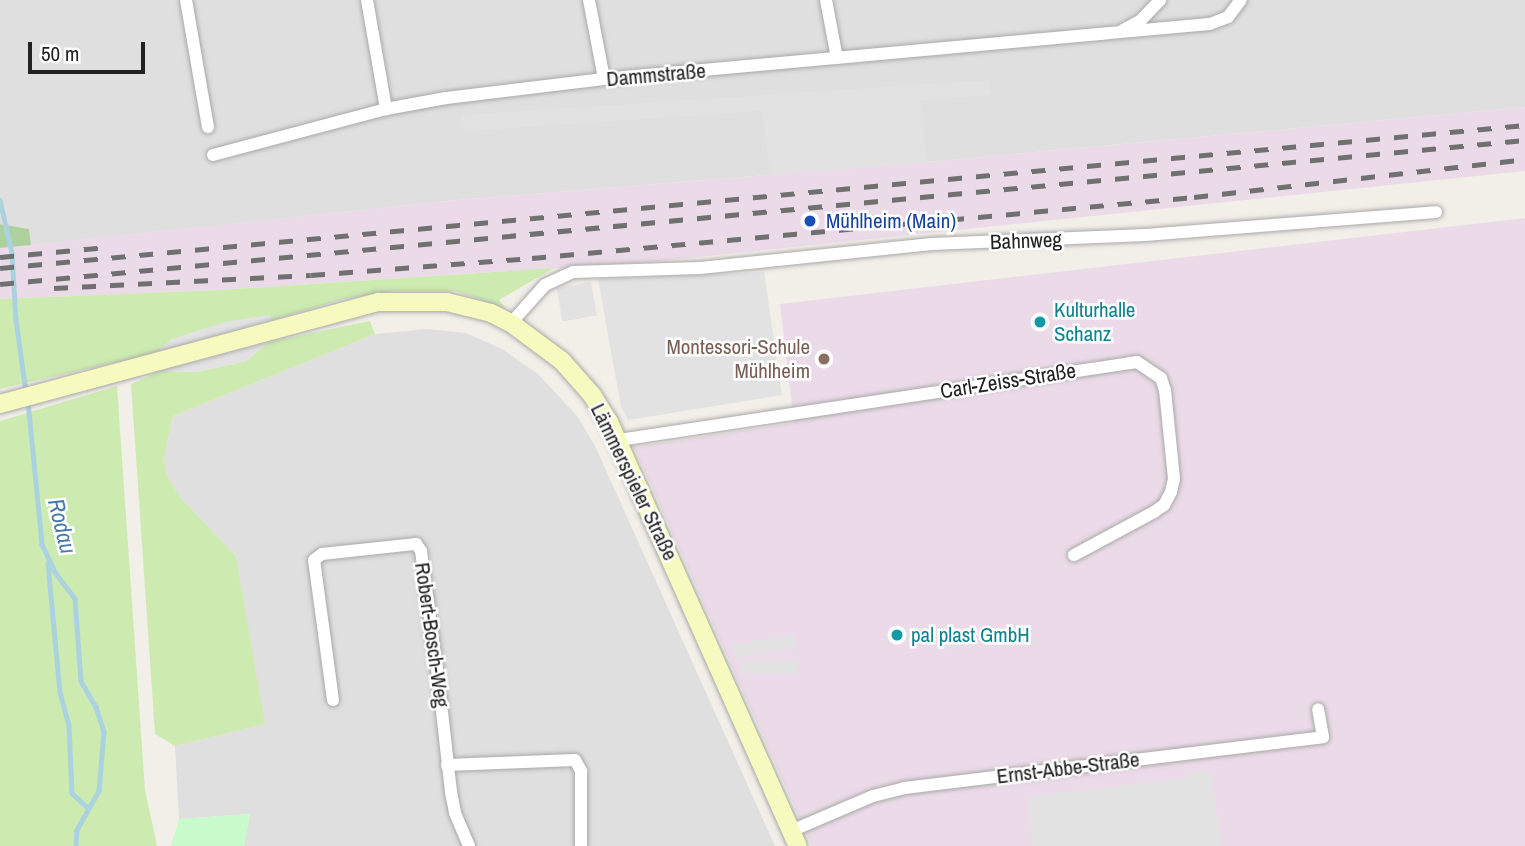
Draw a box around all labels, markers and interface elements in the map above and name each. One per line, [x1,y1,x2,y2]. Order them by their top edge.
scale bar [32,28,149,72]
text: 50 m [41,39,79,68]
street label: Dammstraße [605,58,707,92]
place label: Mühlheim (Main) [826,208,956,234]
marker: Mühlheim (Main) [800,211,820,231]
street label: Bahnweg [990,227,1062,255]
place label: Kulturhalle Schanz [1054,297,1135,347]
marker: Kulturhalle Schanz [1032,314,1048,330]
place label: Montessori-Schule Mühlheim [666,334,810,384]
marker: Montessori-Schule Mühlheim [816,351,832,367]
street label: Carl-Zeiss-Straße [938,358,1078,404]
street label: Lämmerspieler Straße [585,399,683,565]
water label: Rodau [42,496,82,556]
street label: Robert-Bosch-Weg [409,561,455,709]
place label: pal plast GmbH [911,622,1030,648]
marker: pal plast GmbH [889,627,905,643]
street label: Ernst-Abbe-Straße [995,747,1141,789]

